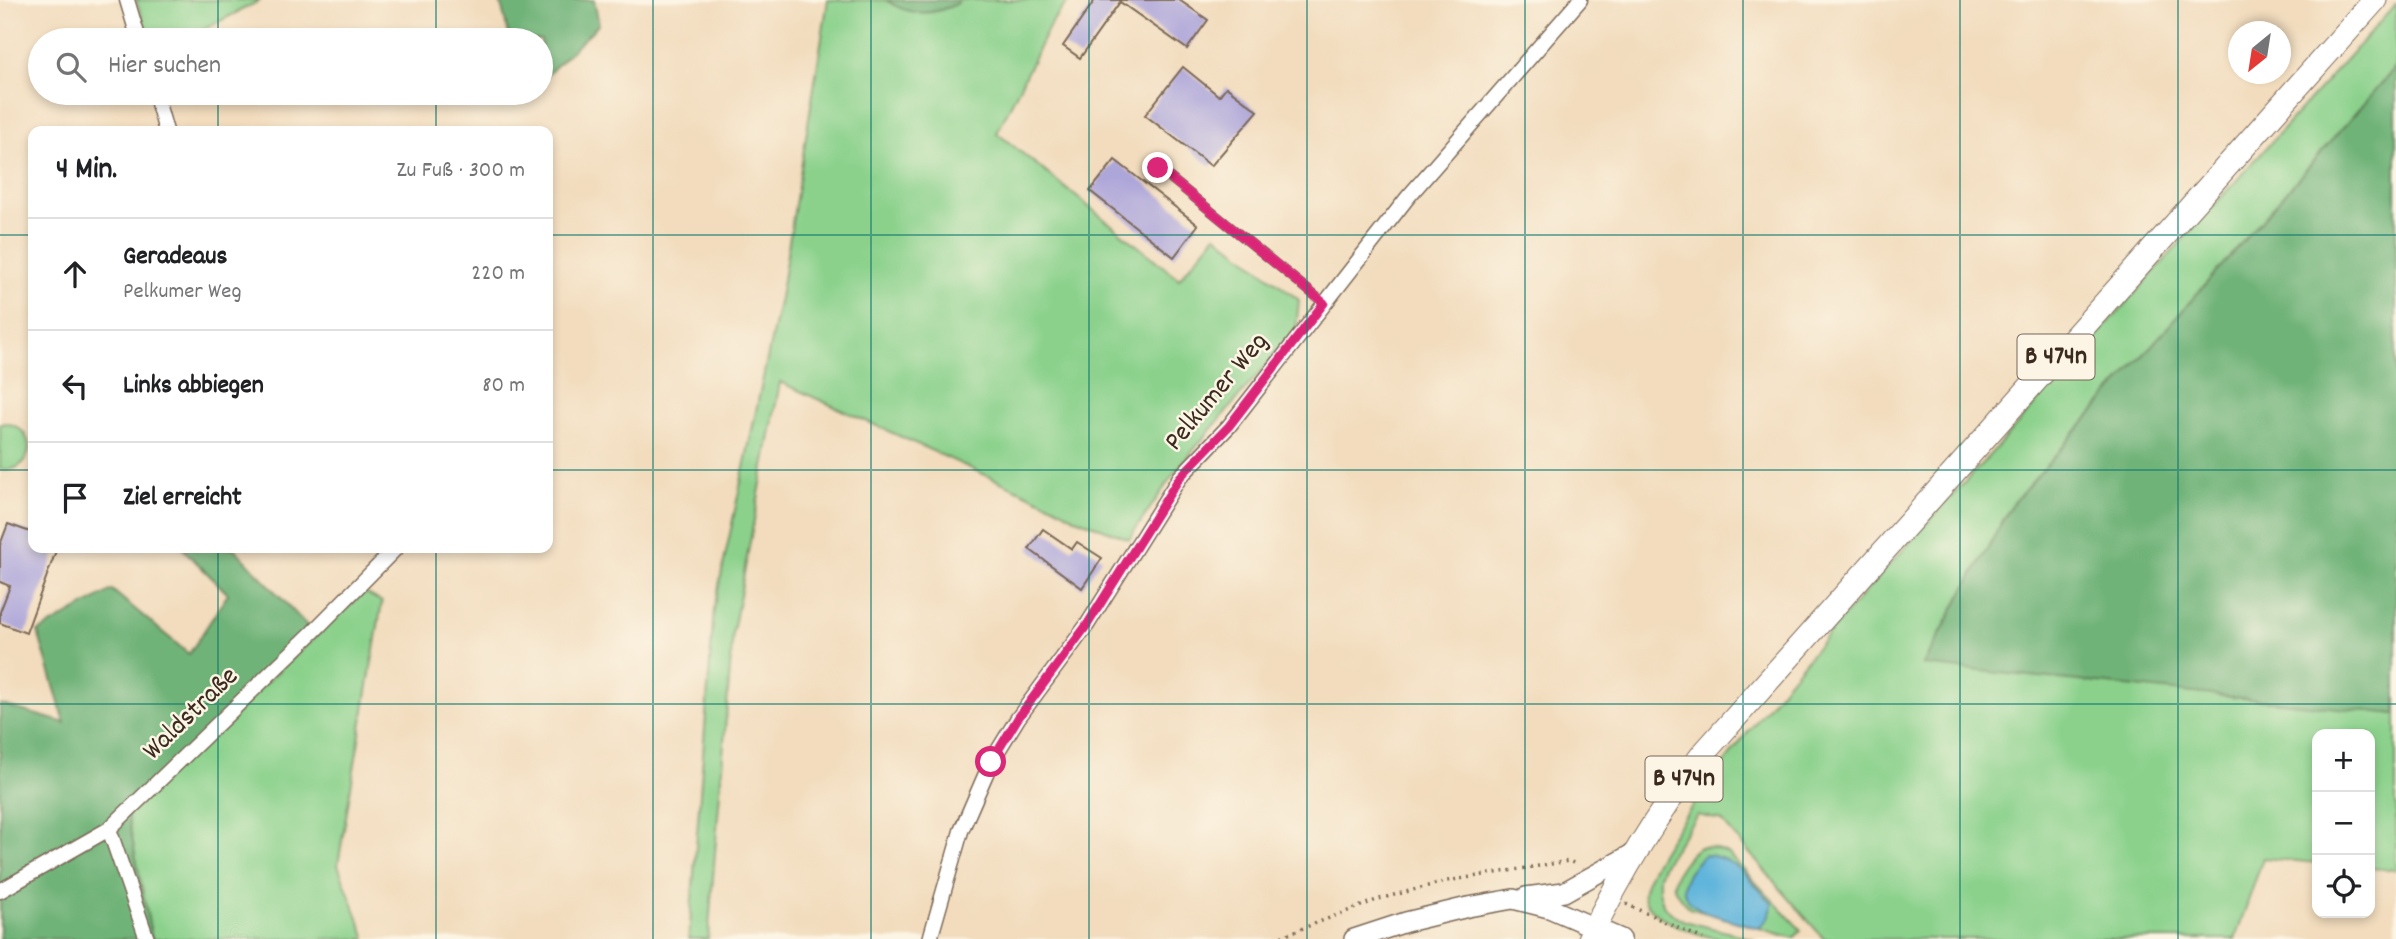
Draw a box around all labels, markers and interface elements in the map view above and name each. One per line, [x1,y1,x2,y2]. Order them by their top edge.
north arrow [2228,21,2291,84]
search box [28,28,553,105]
icon: search [52,48,90,86]
text: Hier suchen [108,48,221,85]
text: 4 Min. [56,150,117,193]
route end [1142,152,1173,183]
text: Zu Fuß · 300 m [396,155,525,188]
text: Geradeaus [123,239,227,276]
icon: ahead [56,255,94,293]
text: 220 m [471,258,525,291]
text: Pelkumer Weg [123,276,242,309]
street label: Pelkumer Weg [1156,325,1280,461]
road number: B 474n [2018,334,2094,380]
icon: left [56,367,94,405]
text: Links abbiegen [123,368,264,405]
text: 80 m [482,370,525,403]
icon: arrive [56,479,94,517]
text: Ziel erreicht [123,480,242,517]
street label: Waldstraße [135,659,249,771]
map controls [2312,729,2375,918]
button: + [2312,729,2375,792]
route start [975,746,1006,777]
road number: B 474n [1646,757,1722,802]
button: − [2312,792,2375,855]
button: locate [2312,855,2375,918]

